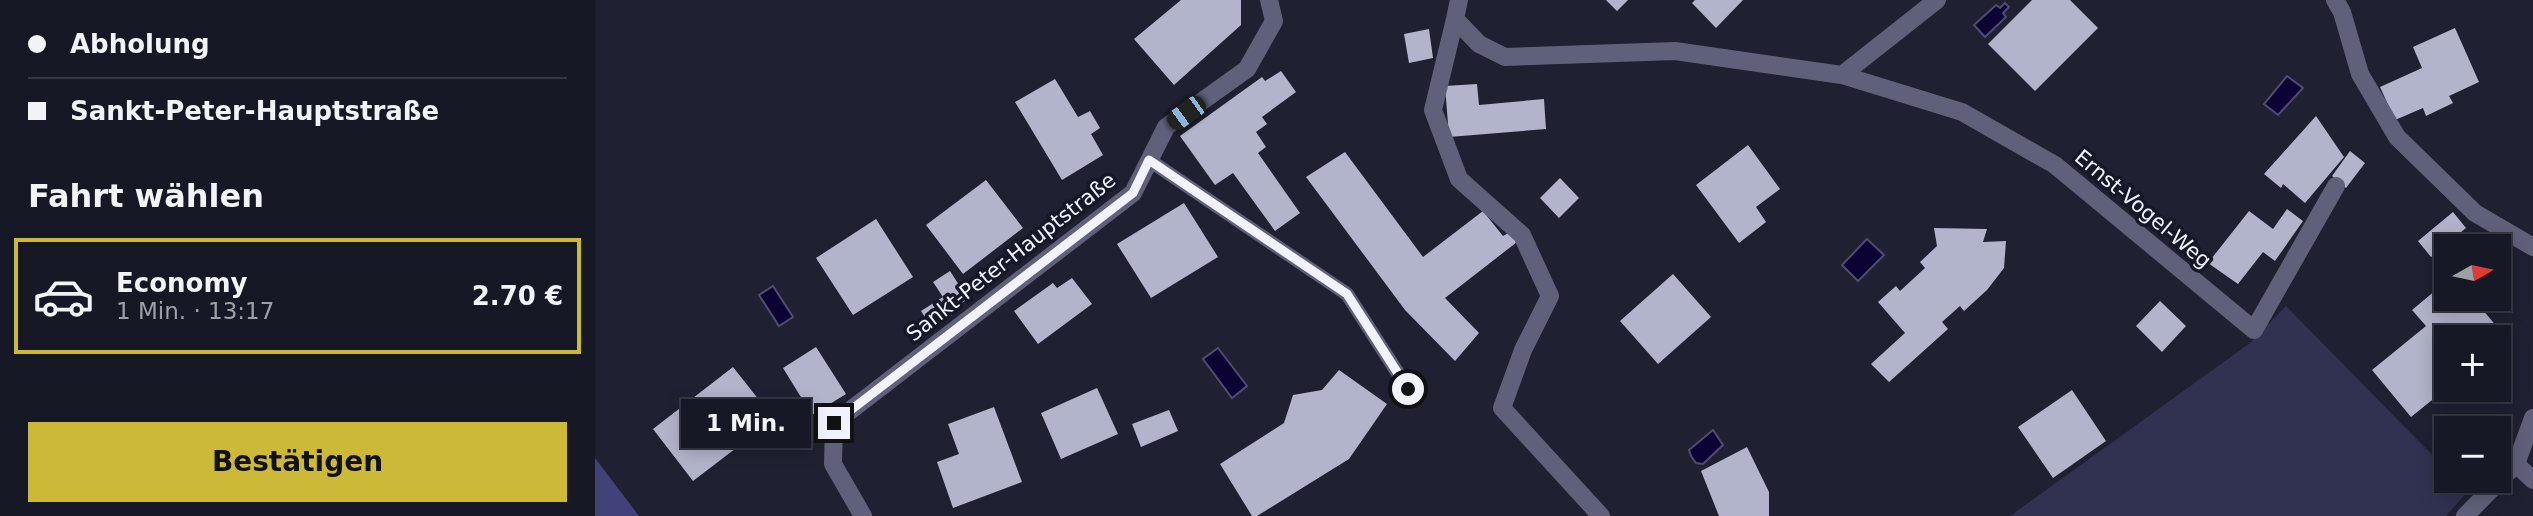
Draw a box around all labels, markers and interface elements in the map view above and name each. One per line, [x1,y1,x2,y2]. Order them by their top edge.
text: Abholung [70,29,210,59]
car [1163,92,1210,134]
text: Sankt-Peter-Hauptstraße [70,96,439,126]
street label: Ernst-Vogel-Weg [2070,145,2216,273]
street label: Sankt-Peter-Hauptstraße [902,168,1120,346]
text: Fahrt wählen [28,177,264,215]
north arrow [2434,234,2511,312]
map controls [2434,234,2511,493]
icon: car [32,265,95,328]
text: Economy [116,268,247,298]
text: 2.70 € [472,281,563,311]
text: 1 Min. · 13:17 [116,298,274,324]
button: + [2434,325,2511,402]
route start [1392,373,1424,405]
callout: 1 Min. [680,398,810,448]
route end [818,407,850,439]
text: 1 Min. [706,410,786,436]
button: − [2434,416,2511,493]
button: Bestätigen [28,422,567,502]

